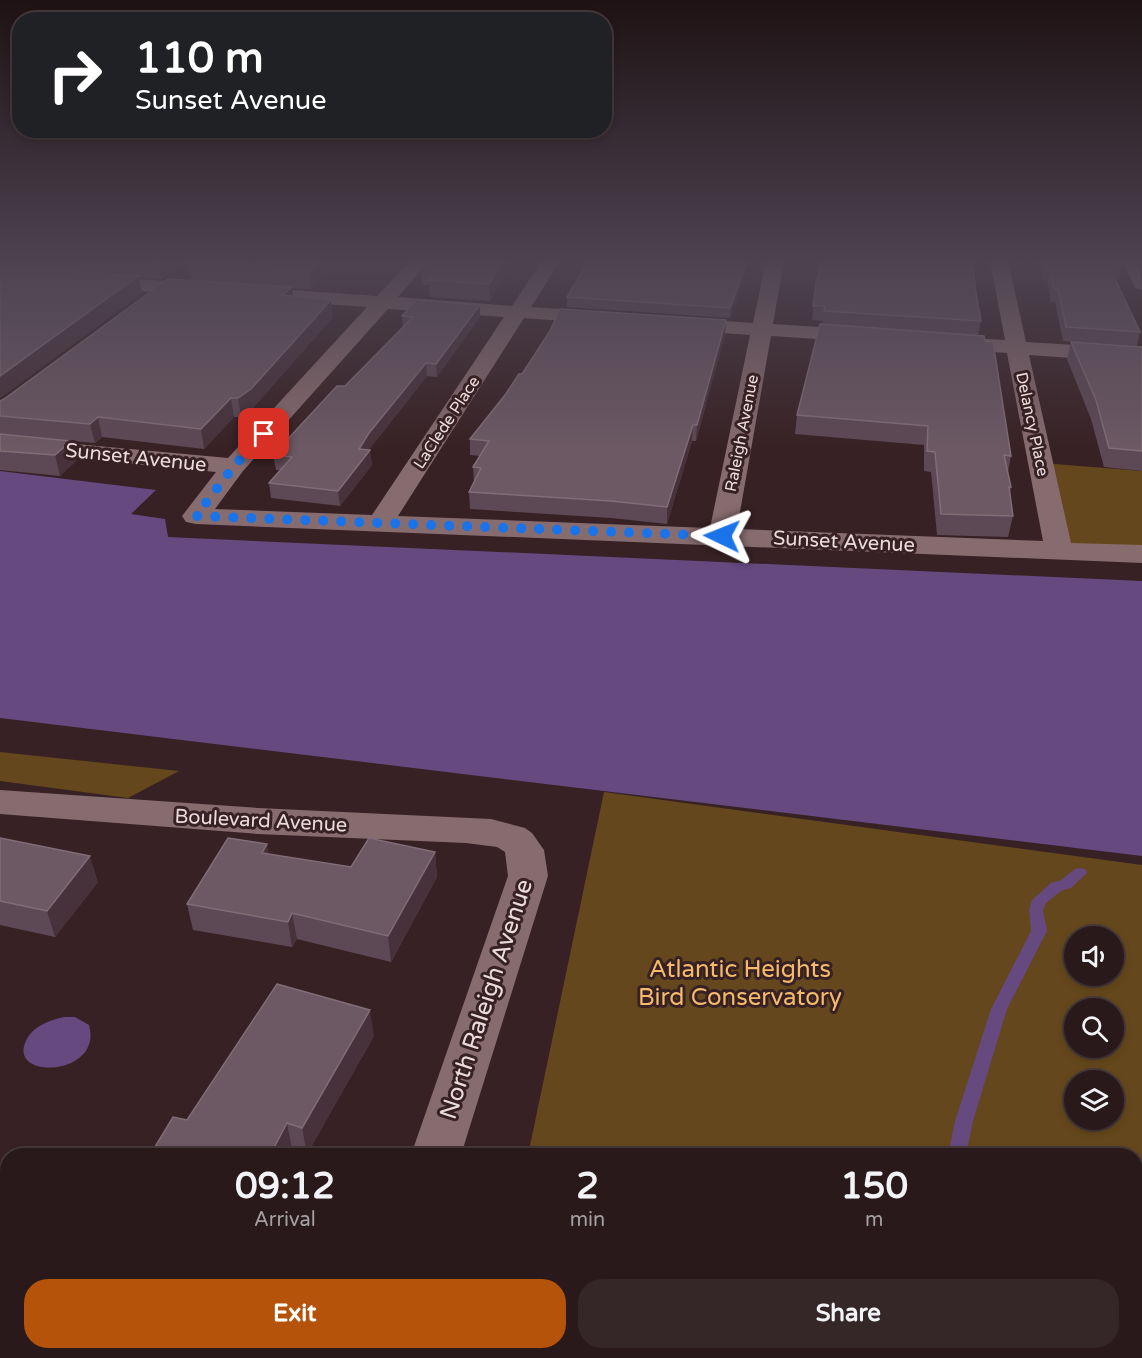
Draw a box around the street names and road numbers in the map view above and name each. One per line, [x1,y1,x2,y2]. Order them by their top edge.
street label: Delancy Place [1011,370,1053,478]
street label: LaClede Place [409,372,484,473]
street label: Raleigh Avenue [721,373,763,493]
street label: Sunset Avenue [64,439,208,477]
street label: Sunset Avenue [772,526,915,558]
street label: Boulevard Avenue [174,804,348,838]
street label: North Raleigh Avenue [434,875,539,1123]

